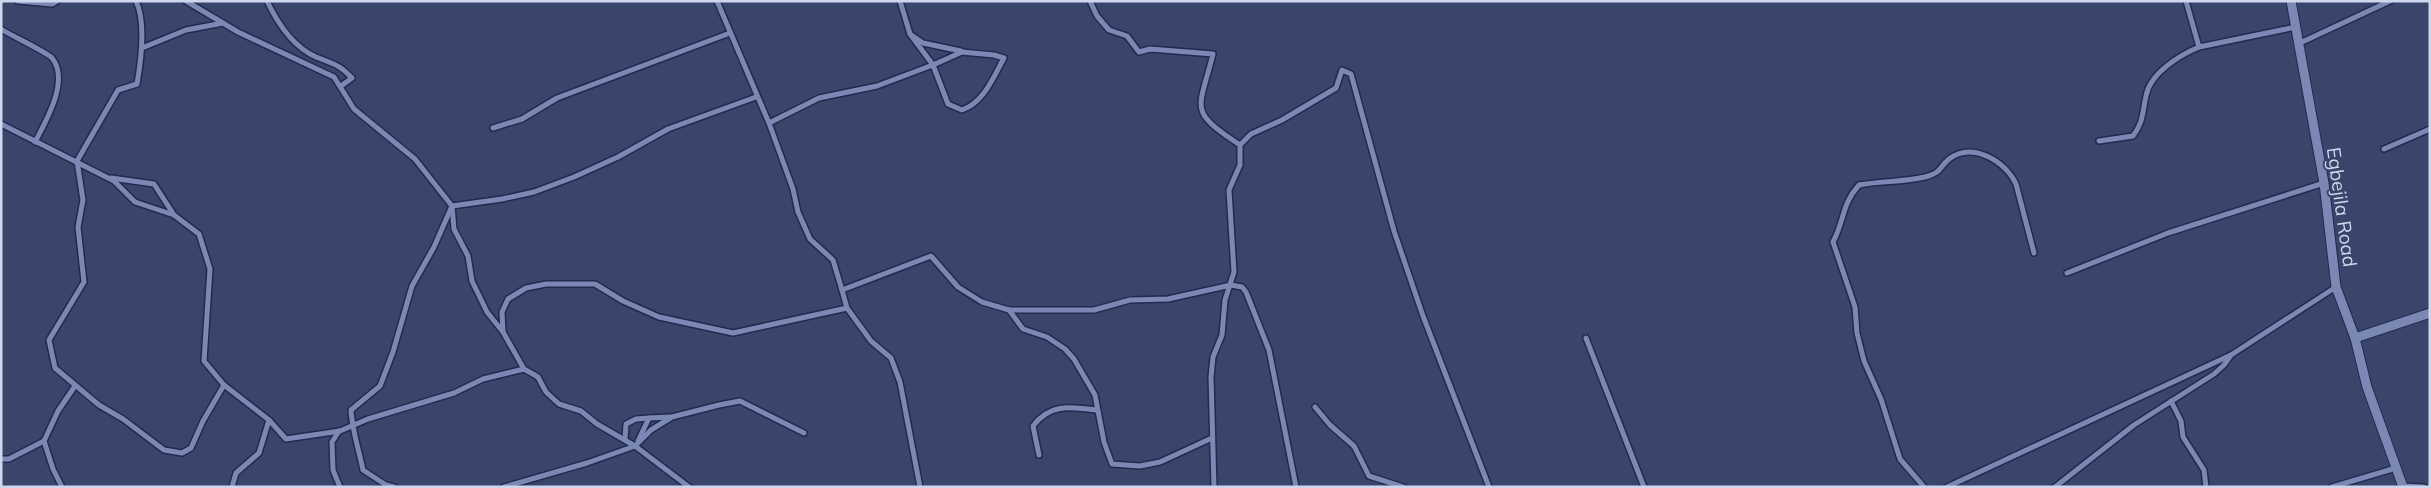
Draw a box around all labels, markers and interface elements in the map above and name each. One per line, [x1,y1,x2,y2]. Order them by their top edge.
street label: Egbejila Road [2322,146,2362,268]

